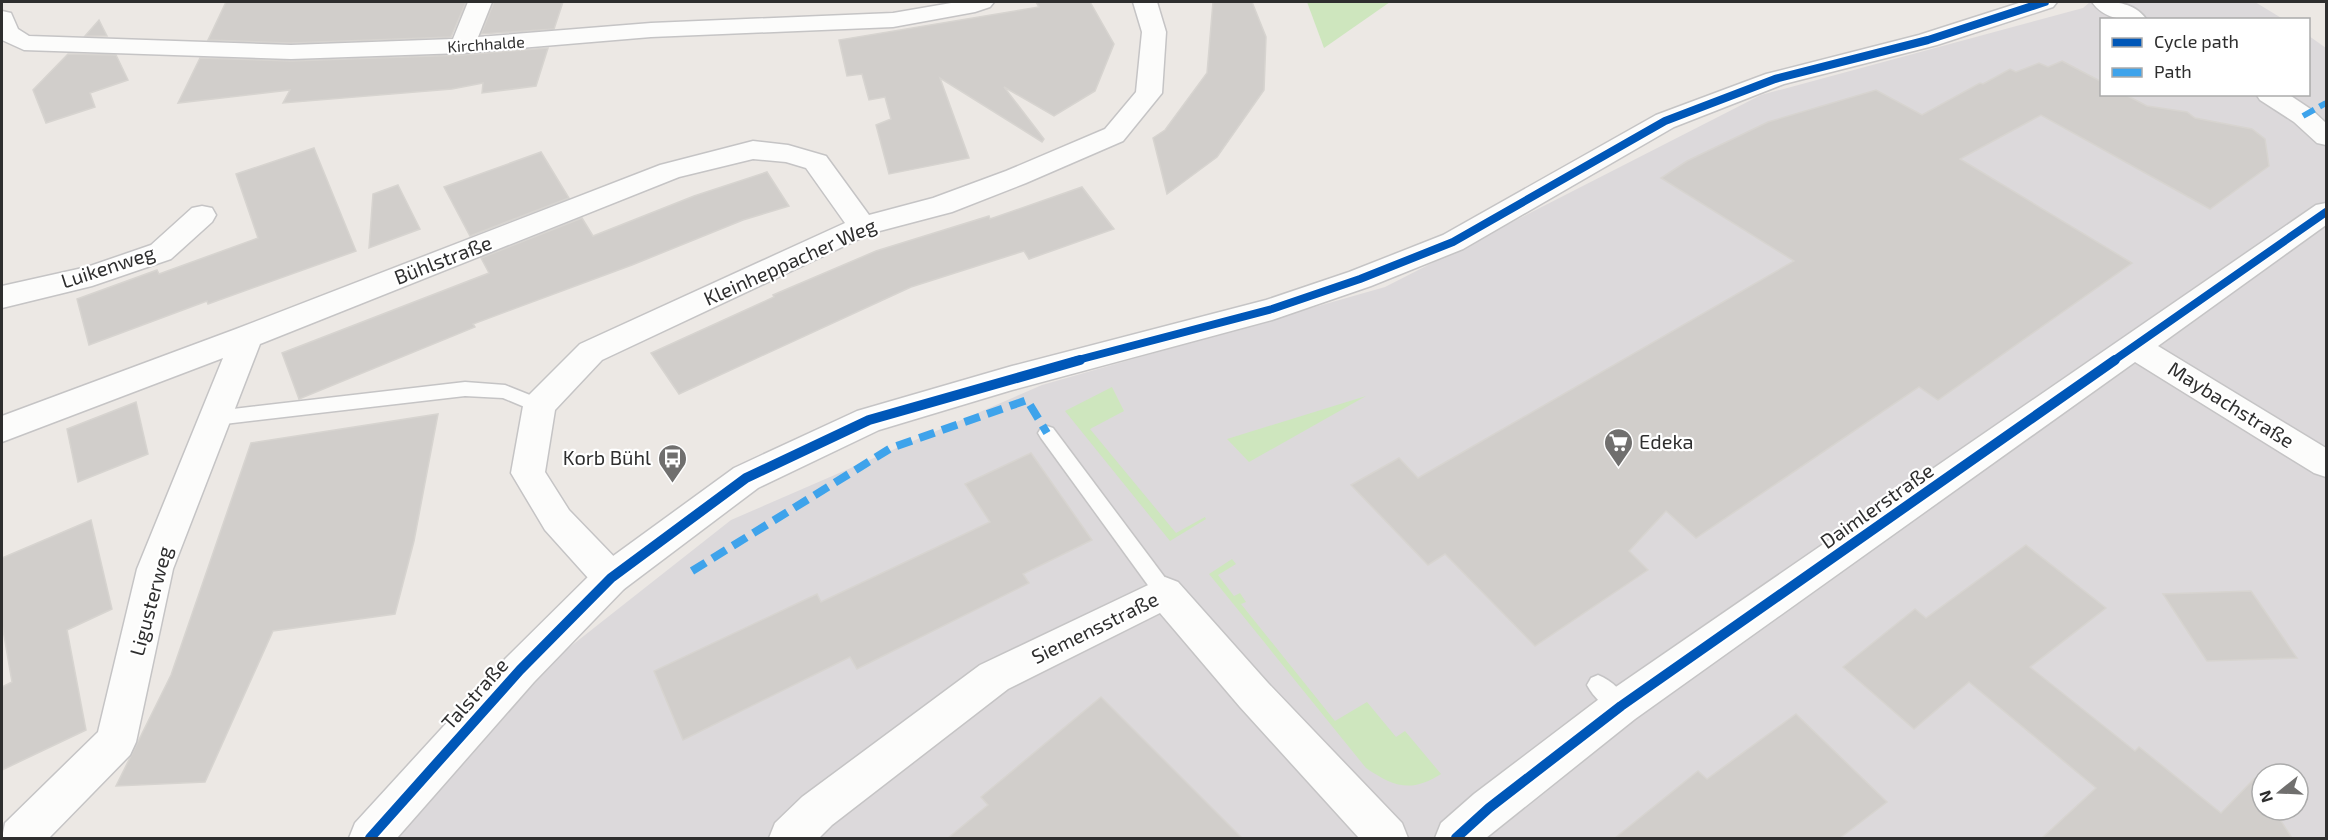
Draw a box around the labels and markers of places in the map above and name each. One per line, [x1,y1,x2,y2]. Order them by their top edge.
supermarket icon: Edeka [1602,426,1634,468]
place label: Edeka [1639,429,1694,453]
bus stop icon: Korb Bühl [656,442,688,484]
place label: Korb Bühl [563,445,651,469]

